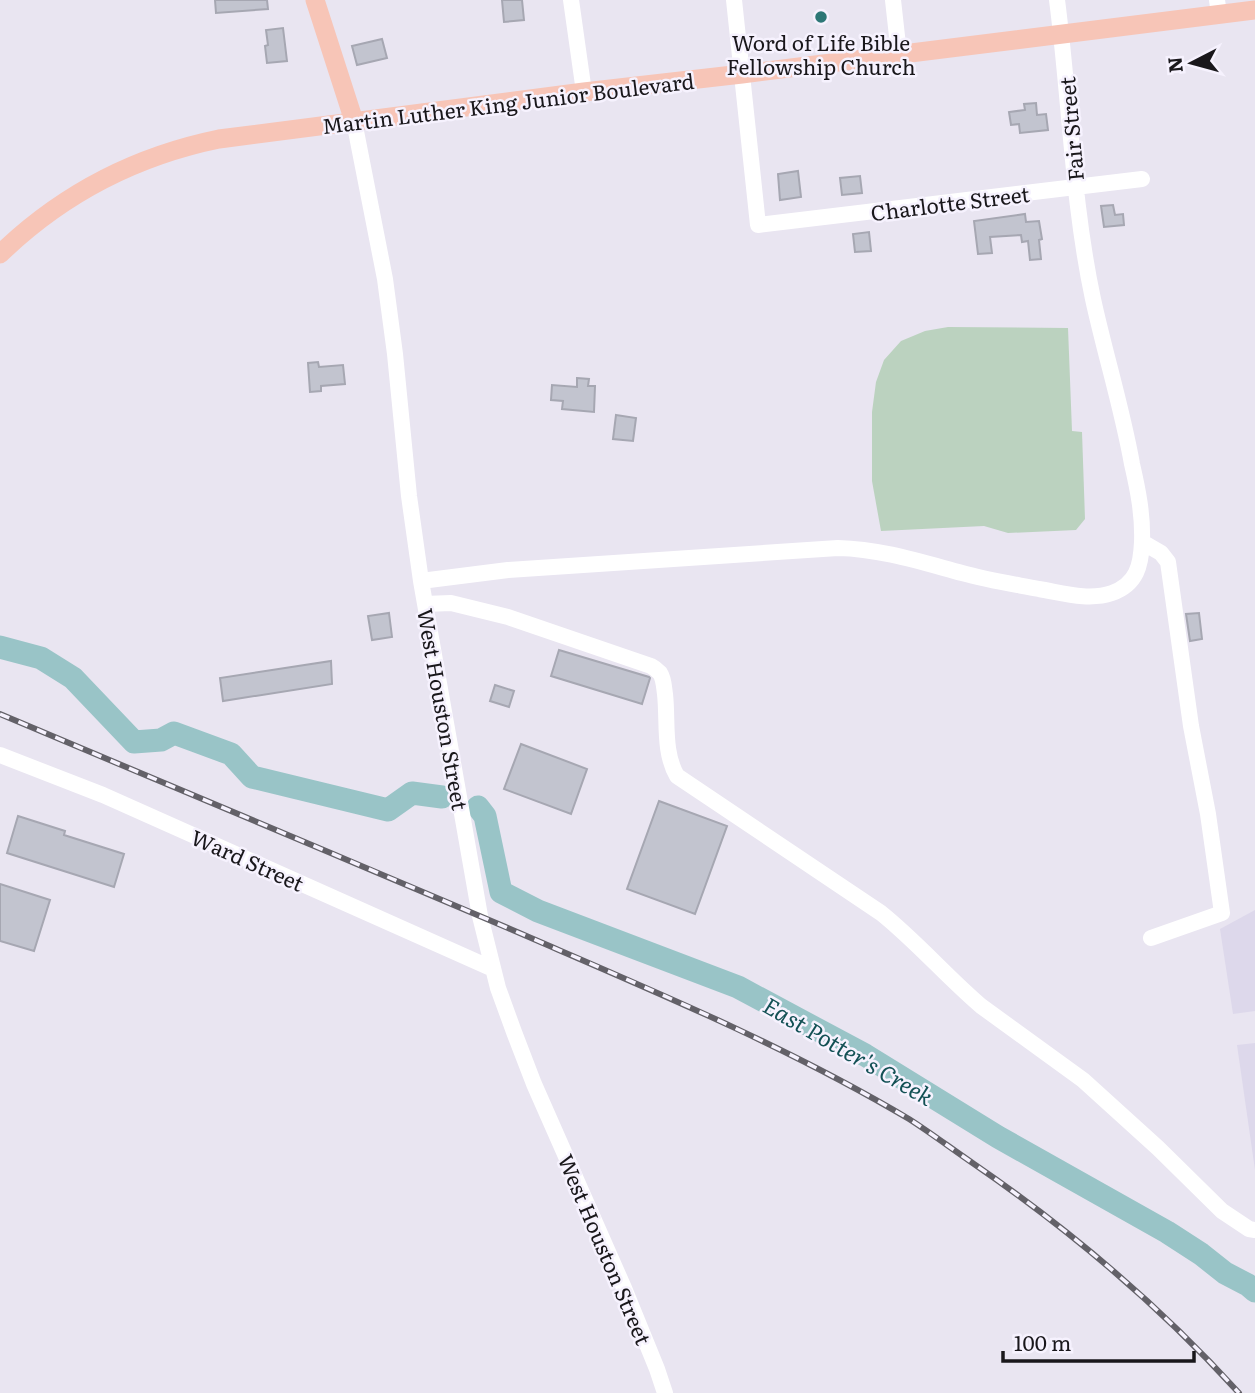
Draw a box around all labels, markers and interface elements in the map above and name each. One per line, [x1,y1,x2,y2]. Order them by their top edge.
marker: Word of Life Bible Fellowship Church [813,9,829,25]
place label: Word of Life Bible Fellowship Church [726,26,916,81]
north arrow [1157,28,1227,98]
text: N [1159,55,1189,74]
street label: Martin Luther King Junior Boulevard [320,64,696,140]
street label: Fair Street [1050,75,1090,182]
street label: Charlotte Street [869,177,1032,227]
street label: West Houston Street [411,606,477,813]
street label: Ward Street [187,820,310,898]
water label: East Potter's Creek [758,987,941,1113]
street label: West Houston Street [552,1149,660,1350]
scale bar [1003,1320,1194,1364]
text: 100 m [1014,1326,1071,1357]

